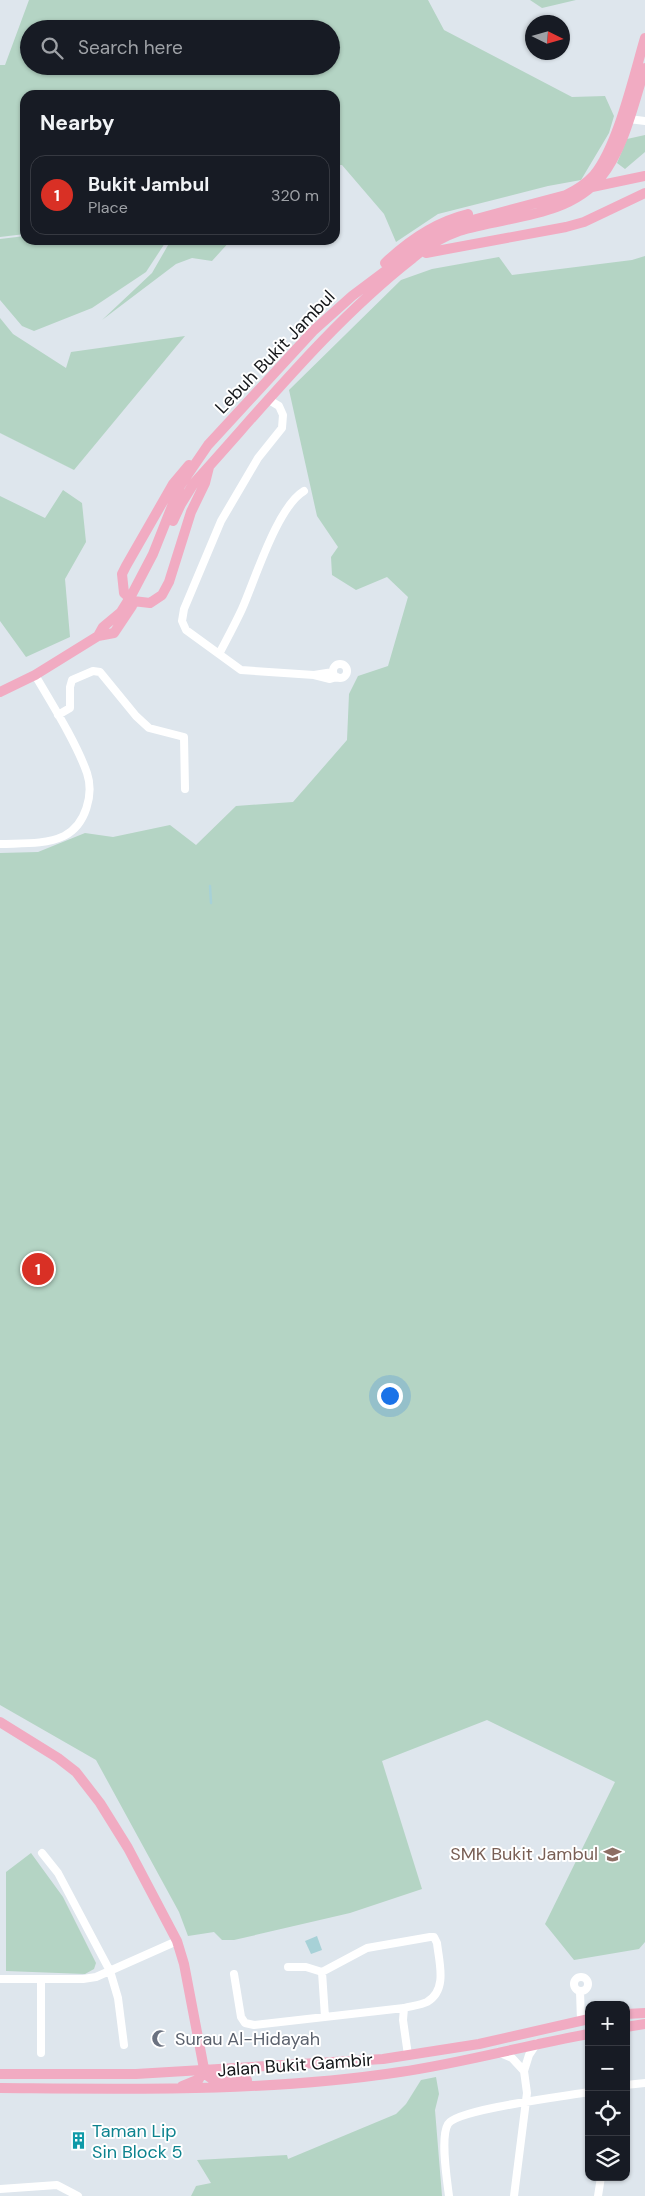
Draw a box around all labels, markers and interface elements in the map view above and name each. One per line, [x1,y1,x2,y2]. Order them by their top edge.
north arrow [525,15,570,60]
search box [20,20,340,75]
icon: search [38,34,66,62]
text: Search here [78,35,183,60]
text: Nearby [40,109,114,137]
text: Bukit Jambul [88,172,209,197]
text: 1 [54,185,60,206]
text: 320 m [271,185,319,206]
text: Place [88,197,128,218]
street label: Lebuh Bukit Jambul [210,285,340,419]
pin: 1 [22,1250,54,1288]
your location [377,1383,403,1409]
place label: SMK Bukit Jambul [450,1842,598,1866]
school or university icon: SMK Bukit Jambul [602,1844,622,1864]
map controls [585,2001,630,2181]
button: + [585,2001,630,2046]
place label: Surau Al-Hidayah [175,2027,320,2051]
mosque icon: Surau Al-Hidayah [151,2029,171,2049]
button: − [585,2046,630,2091]
street label: Jalan Bukit Gambir [216,2048,374,2082]
button: locate [585,2091,630,2136]
place label: Taman Lip Sin Block 5 [92,2119,183,2164]
building icon: Taman Lip Sin Block 5 [68,2131,88,2151]
button: layers [585,2136,630,2181]

